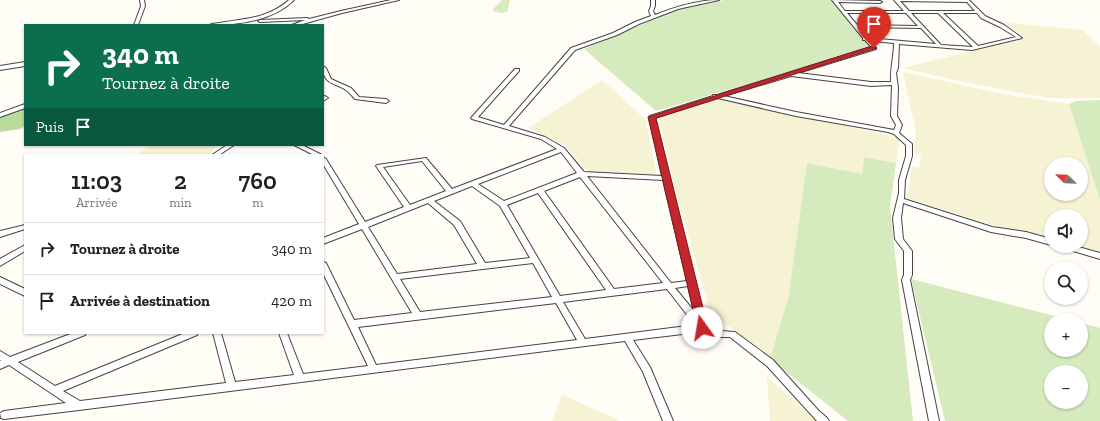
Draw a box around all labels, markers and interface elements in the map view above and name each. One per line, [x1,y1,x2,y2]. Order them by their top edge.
pin [857,7.0,891,48]
icon: arrive [863,13,885,35]
text: 340 m [102,38,179,71]
icon: right [36,40,88,92]
text: Tournez à droite [102,72,230,94]
icon: arrive [72,116,94,138]
text: Puis [36,118,64,136]
north arrow [1044,157,1088,201]
map controls [1044,157,1088,409]
text: 11:03 [71,166,122,195]
text: 2 [174,166,187,195]
text: 760 [239,166,277,195]
text: Arrivée [76,195,117,210]
text: min [169,195,192,210]
text: m [252,195,263,210]
button: sound [1044,209,1088,253]
icon: right [36,238,58,260]
text: Tournez à droite [70,240,180,258]
text: 340 m [272,240,312,258]
button: search [1044,261,1088,305]
icon: arrive [36,290,58,312]
text: Arrivée à destination [70,292,210,310]
text: 420 m [271,292,312,310]
position arrow [681,307,723,349]
button: + [1044,313,1088,357]
button: − [1044,365,1088,409]

